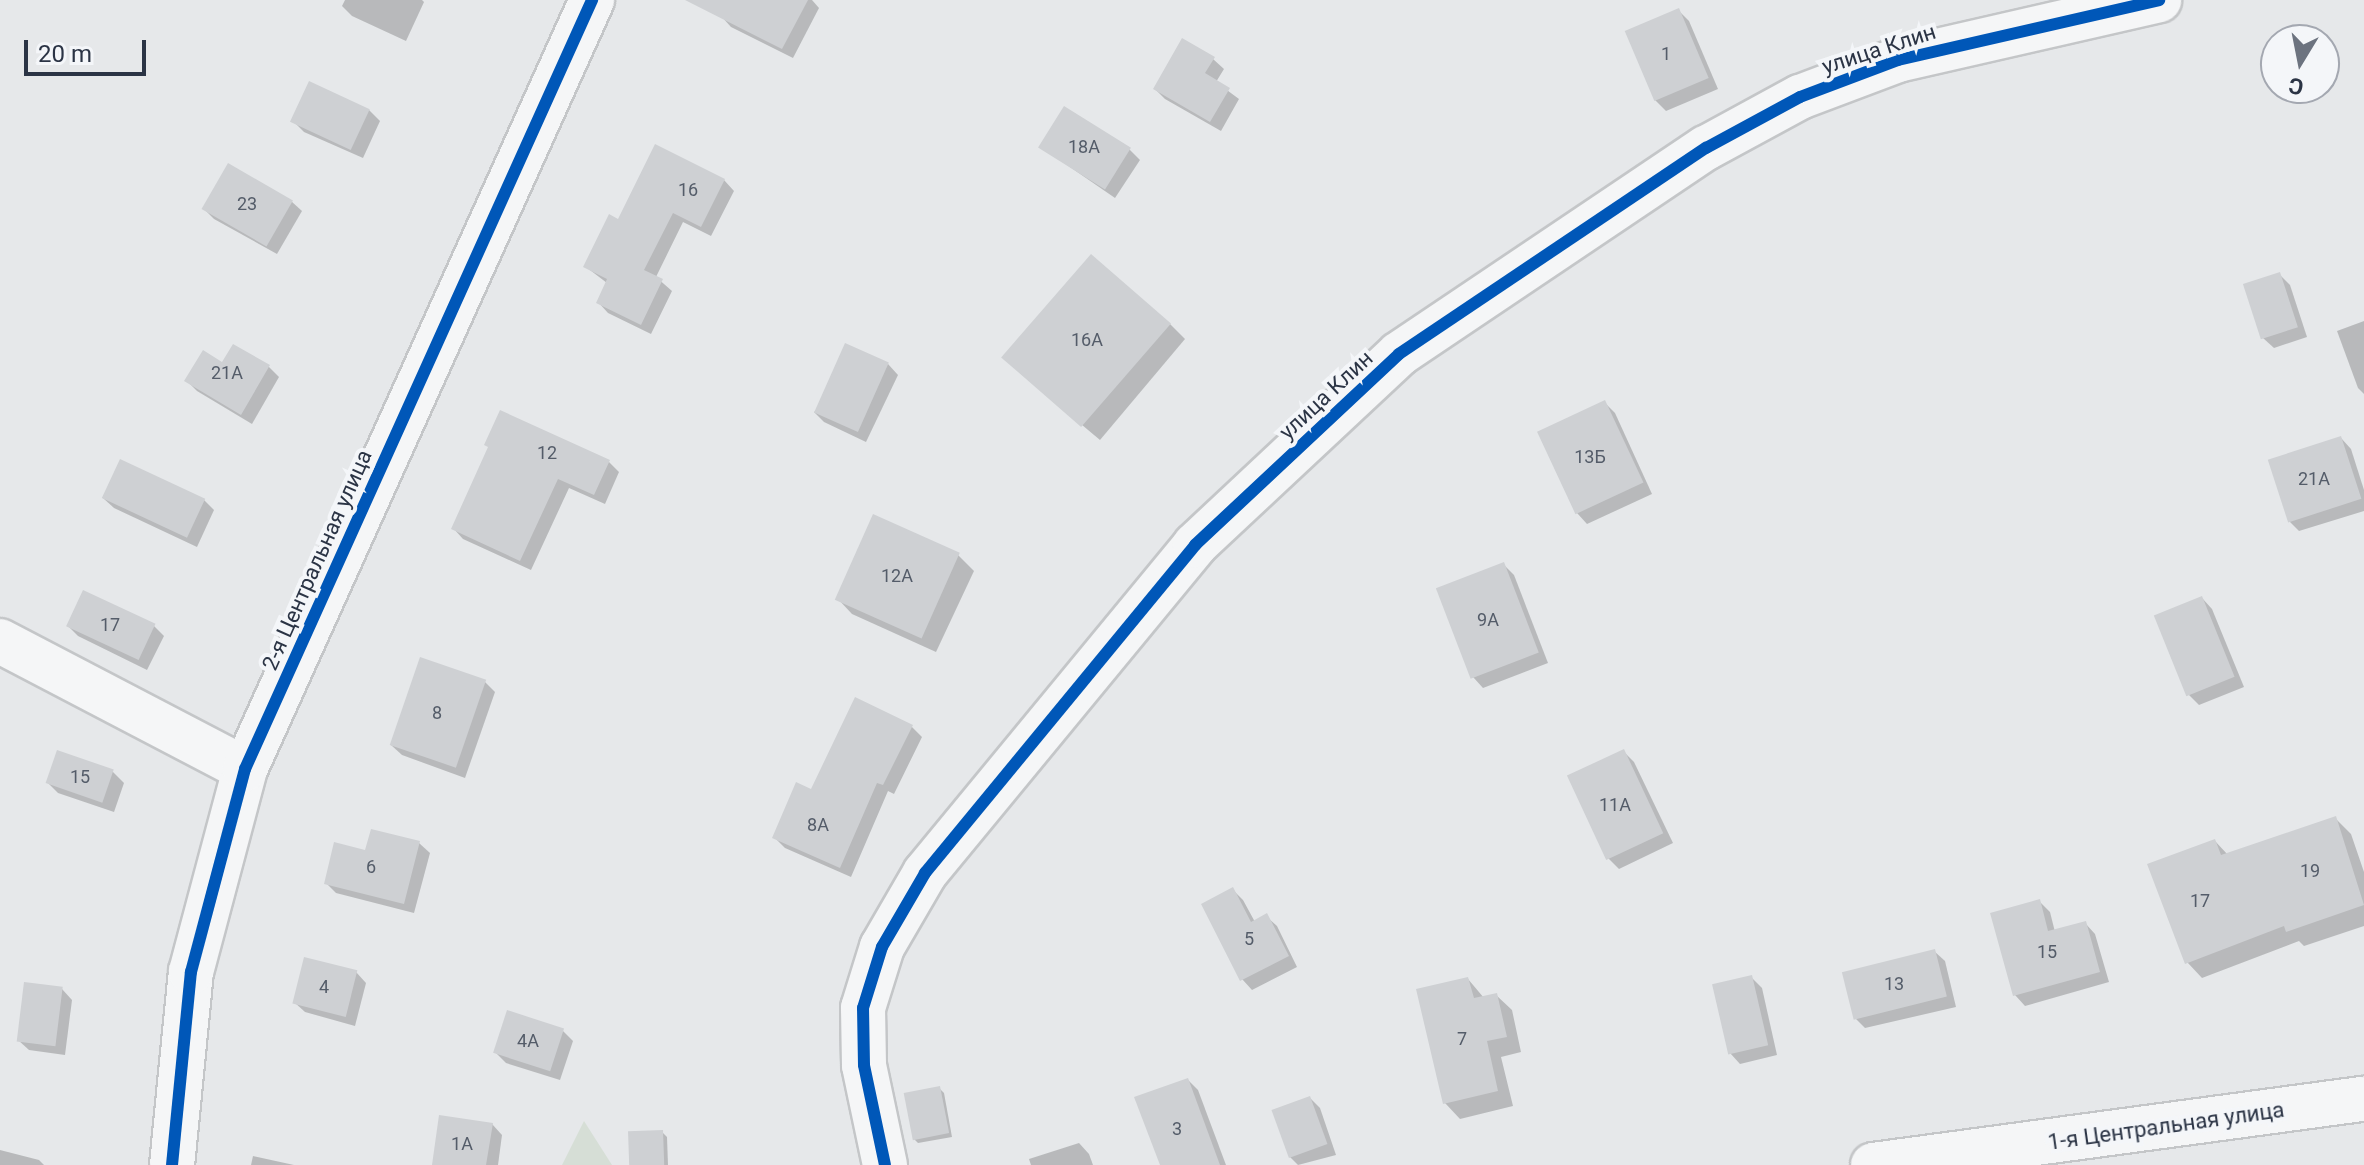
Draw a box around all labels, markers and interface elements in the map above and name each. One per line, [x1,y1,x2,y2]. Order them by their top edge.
street label: улица Клин [1819,18,1939,80]
scale bar [28,24,150,74]
north arrow [2260,24,2340,104]
text: 20 m [38,40,92,68]
house number: 1 [1661,43,1671,65]
text: С [2287,73,2305,100]
house number: 18А [1068,136,1100,158]
house number: 16 [678,179,698,201]
house number: 23 [237,193,257,215]
house number: 16А [1071,329,1103,351]
street label: улица Клин [1274,345,1378,445]
house number: 21А [211,362,243,384]
house number: 12 [537,442,557,464]
street label: 2-я Центральная улица [256,446,378,674]
house number: 13Б [1574,446,1606,468]
house number: 21А [2298,468,2330,490]
house number: 12А [881,565,913,587]
house number: 9А [1477,609,1499,631]
house number: 17 [100,614,120,636]
house number: 8 [432,702,442,724]
house number: 15 [70,766,90,788]
house number: 11А [1599,794,1631,816]
house number: 8А [807,814,829,836]
house number: 6 [366,856,376,878]
house number: 19 [2300,860,2320,882]
house number: 17 [2190,890,2210,912]
house number: 5 [1244,928,1254,950]
house number: 15 [2037,941,2057,963]
house number: 13 [1884,973,1904,995]
house number: 4 [319,976,329,998]
house number: 7 [1457,1028,1467,1050]
house number: 4А [517,1030,539,1052]
street label: 1-я Центральная улица [2046,1096,2286,1156]
house number: 3 [1172,1118,1182,1140]
house number: 1А [451,1133,473,1155]

